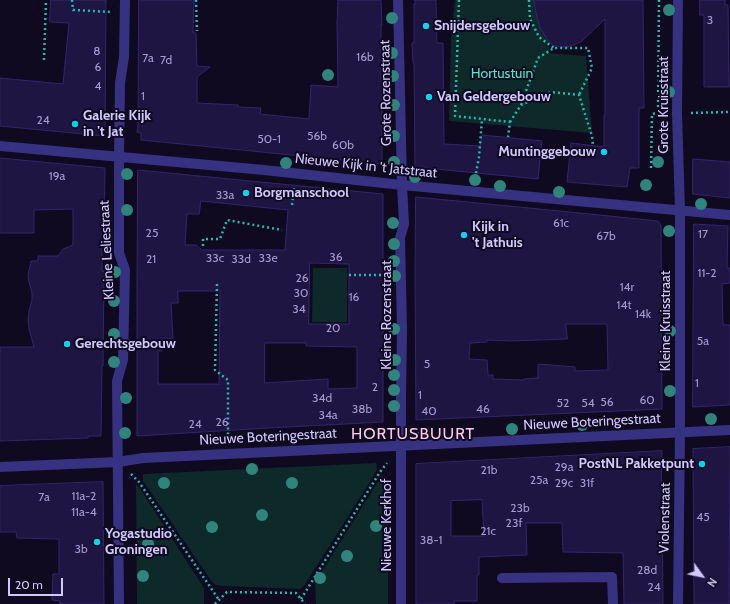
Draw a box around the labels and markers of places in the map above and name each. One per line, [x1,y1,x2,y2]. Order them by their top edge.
place label: Snijdersgebouw [434,18,530,34]
marker: Snijdersgebouw [421,21,431,31]
place label: Van Geldergebouw [437,89,551,105]
marker: Van Geldergebouw [424,92,434,102]
place label: Galerie Kijk in 't Jat [83,108,151,140]
marker: Galerie Kijk in 't Jat [70,119,80,129]
place label: Muntinggebouw [498,144,596,160]
marker: Muntinggebouw [599,147,609,157]
place label: Borgmanschool [254,185,349,201]
marker: Borgmanschool [241,188,251,198]
place label: Kijk in 't Jathuis [472,219,523,252]
marker: Kijk in 't Jathuis [459,230,469,240]
place label: Gerechtsgebouw [75,336,176,352]
marker: Gerechtsgebouw [62,339,72,349]
place label: PostNL Pakketpunt [579,456,694,472]
marker: PostNL Pakketpunt [697,459,707,469]
place label: Yogastudio Groningen [105,526,172,558]
marker: Yogastudio Groningen [92,537,102,547]

